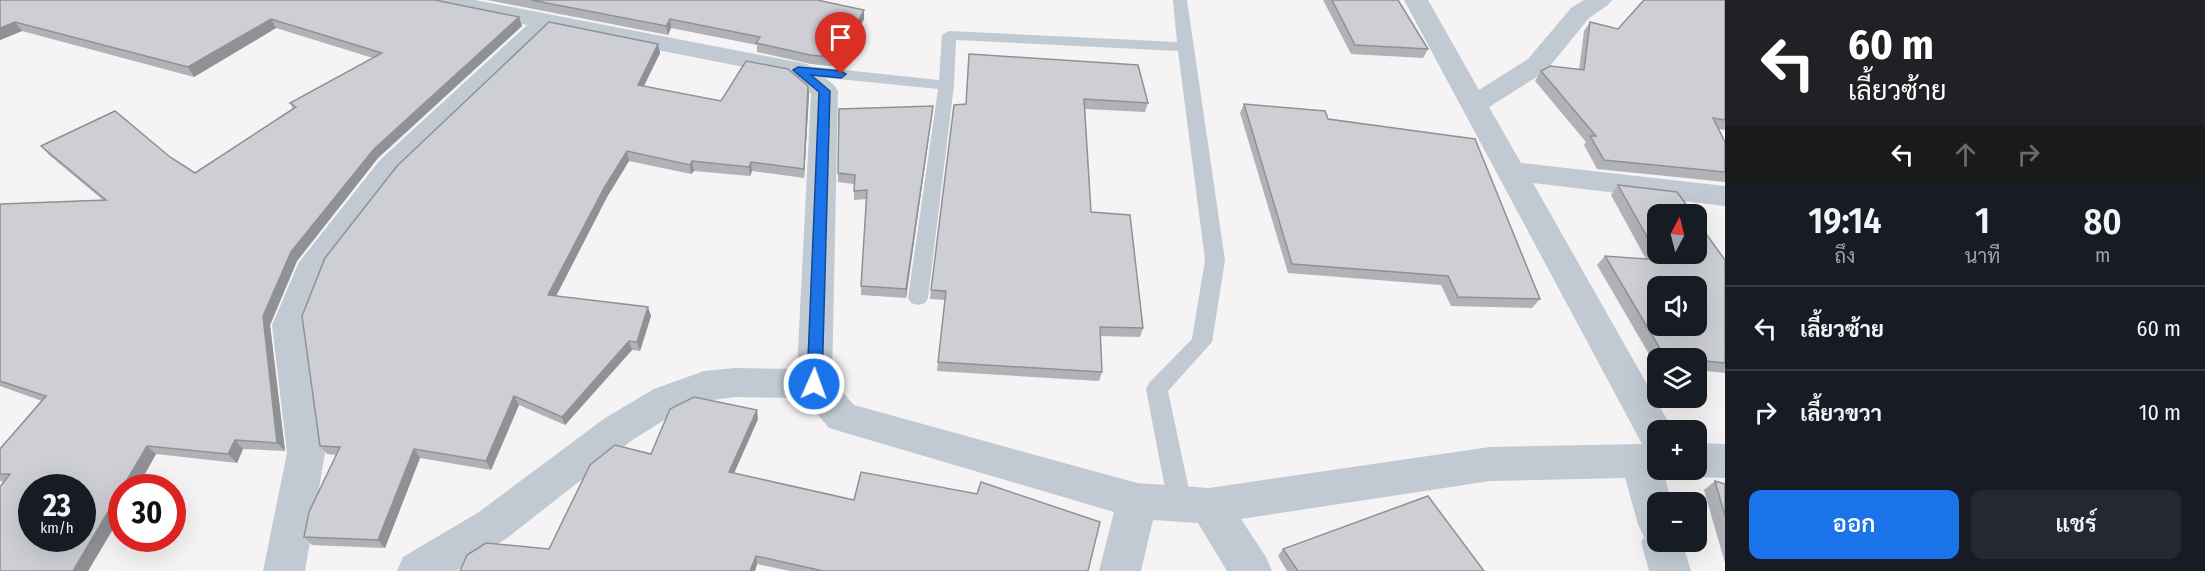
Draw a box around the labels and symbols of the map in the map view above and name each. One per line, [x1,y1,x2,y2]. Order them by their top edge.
pin [815,12,866,74]
north arrow [1647,204,1707,264]
position arrow [782,352,846,416]
speed limit sign: 30 [108,474,186,552]

